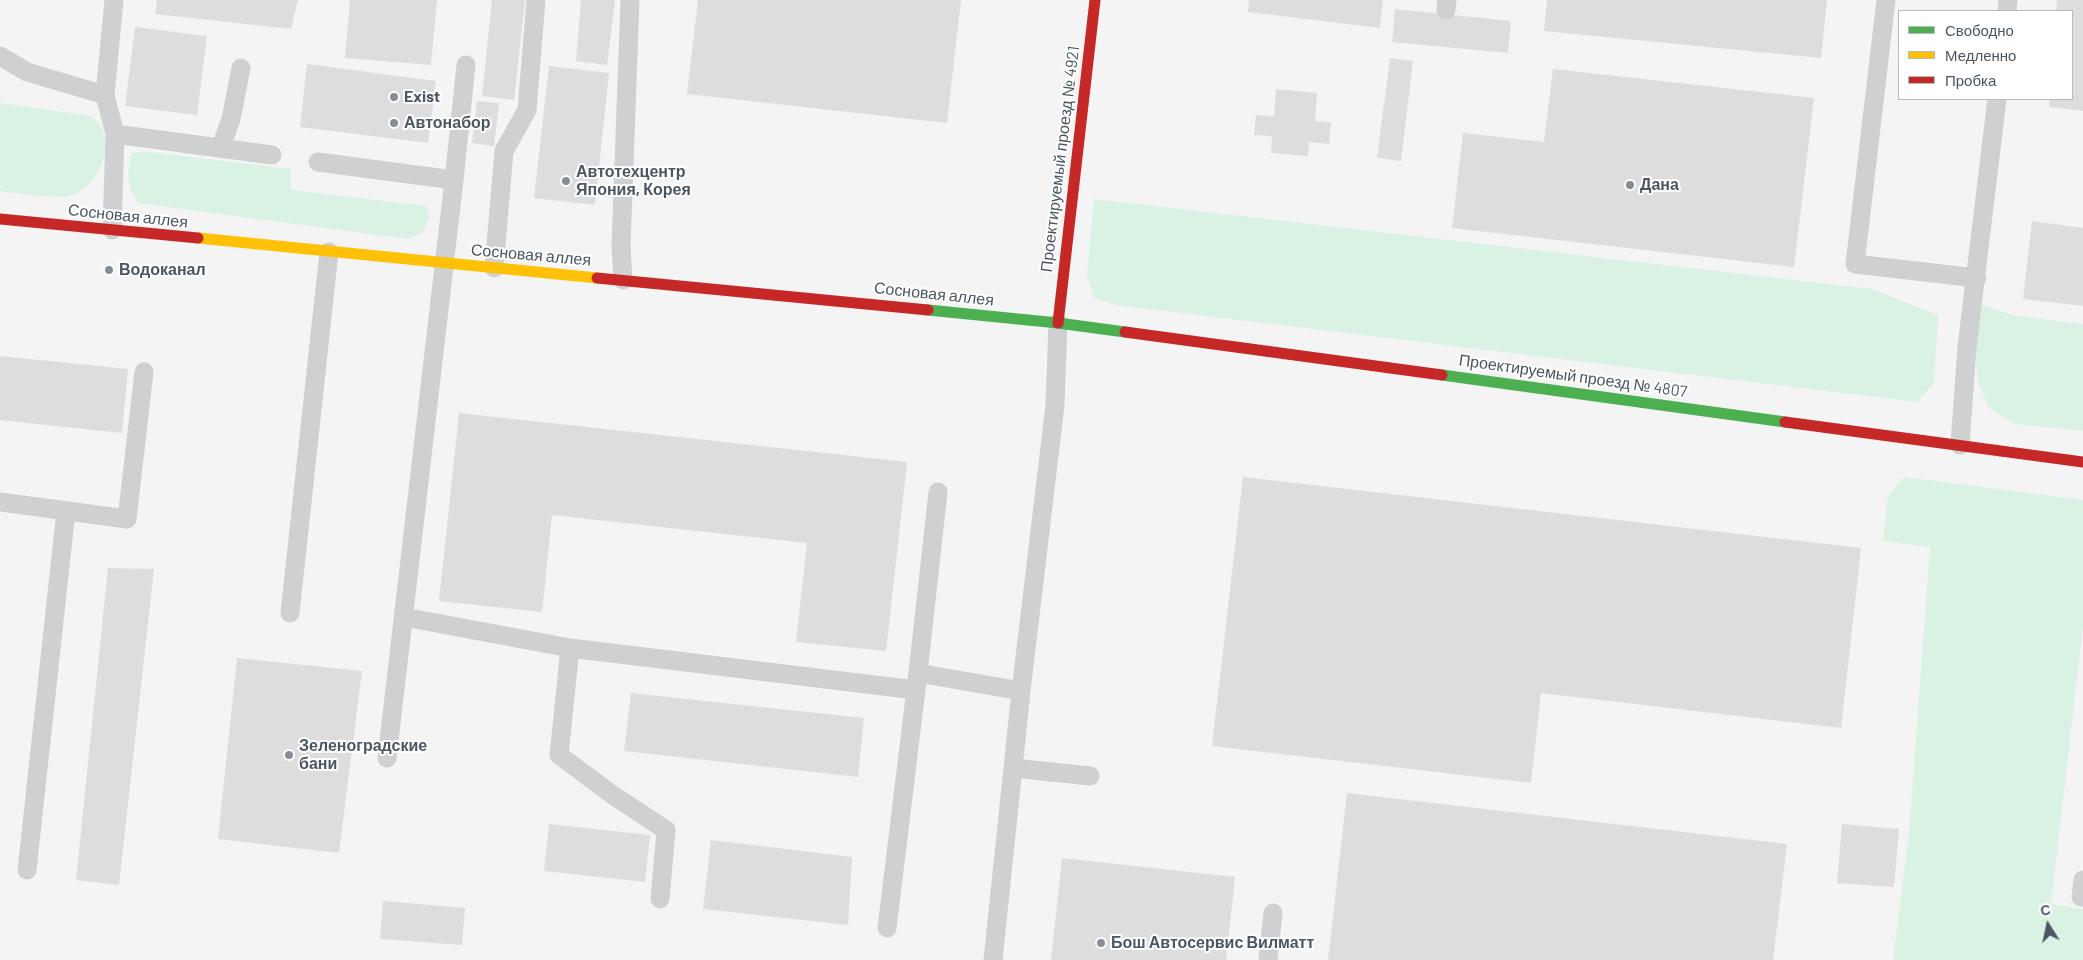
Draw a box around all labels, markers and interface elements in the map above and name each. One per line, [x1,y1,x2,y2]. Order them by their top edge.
legend [1898,10,2073,100]
text: Свободно [1945,21,2014,39]
street label: Проектируемый проезд № 4921 [1037,45,1083,273]
text: Медленно [1945,46,2016,64]
text: Пробка [1945,71,1996,89]
place label: Exist [404,87,440,107]
marker: Exist [388,91,400,103]
place label: Автонабор [404,113,491,133]
marker: Автонабор [388,117,400,129]
place label: Автотехцентр Япония, Корея [576,162,691,200]
marker: Автотехцентр Япония, Корея [560,175,572,187]
place label: Дана [1640,175,1679,195]
marker: Дана [1624,179,1636,191]
street label: Сосновая аллея [67,200,189,232]
street label: Сосновая аллея [470,240,592,270]
place label: Водоканал [119,260,206,280]
marker: Водоканал [103,264,115,276]
street label: Сосновая аллея [873,278,995,310]
street label: Проектируемый проезд № 4807 [1458,350,1688,402]
place label: Зеленоградские бани [299,736,427,774]
marker: Зеленоградские бани [283,749,295,761]
north arrow [2023,900,2073,950]
text: С [2039,900,2052,919]
place label: Бош Автосервис Вилматт [1111,933,1314,953]
marker: Бош Автосервис Вилматт [1095,937,1107,949]

